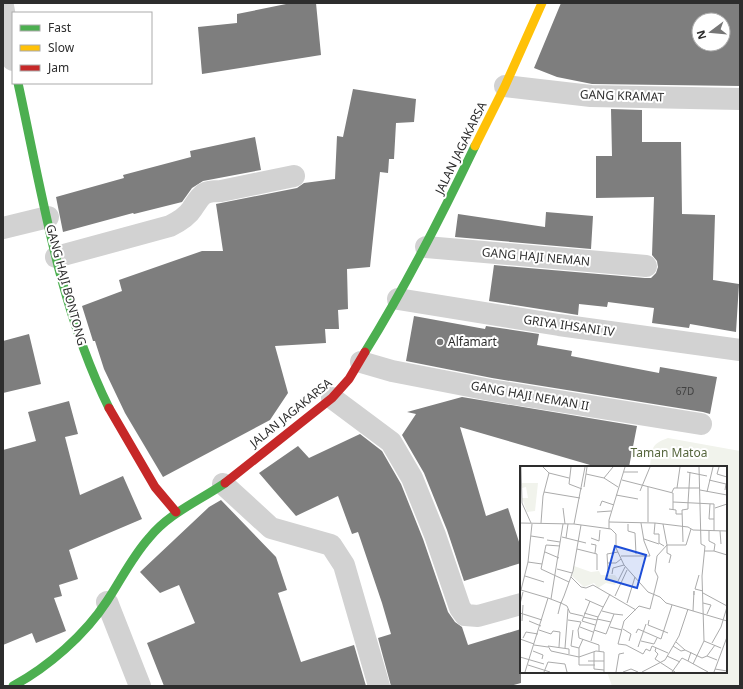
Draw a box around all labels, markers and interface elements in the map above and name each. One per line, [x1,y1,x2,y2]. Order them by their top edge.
legend [12,12,152,84]
north arrow [691,12,731,52]
text: Fast [48,19,72,36]
text: N [692,29,709,41]
text: Slow [48,39,75,56]
text: Jam [47,59,69,76]
street label: GANG KRAMAT [580,86,665,105]
street label: JALAN JAGAKARSA [430,98,490,198]
street label: GANG HAJI BONTONG [42,222,91,347]
street label: GANG HAJI NEMAN [481,243,591,270]
street label: GRIYA IHSANI IV [522,311,617,340]
place label: Alfamart [448,333,498,350]
marker: Alfamart [435,337,445,347]
street label: JALAN JAGAKARSA [245,374,336,452]
street label: GANG HAJI NEMAN II [470,377,591,414]
house number: 67D [676,384,694,398]
park label: Taman Matoa [631,444,707,461]
inset map [520,466,727,673]

